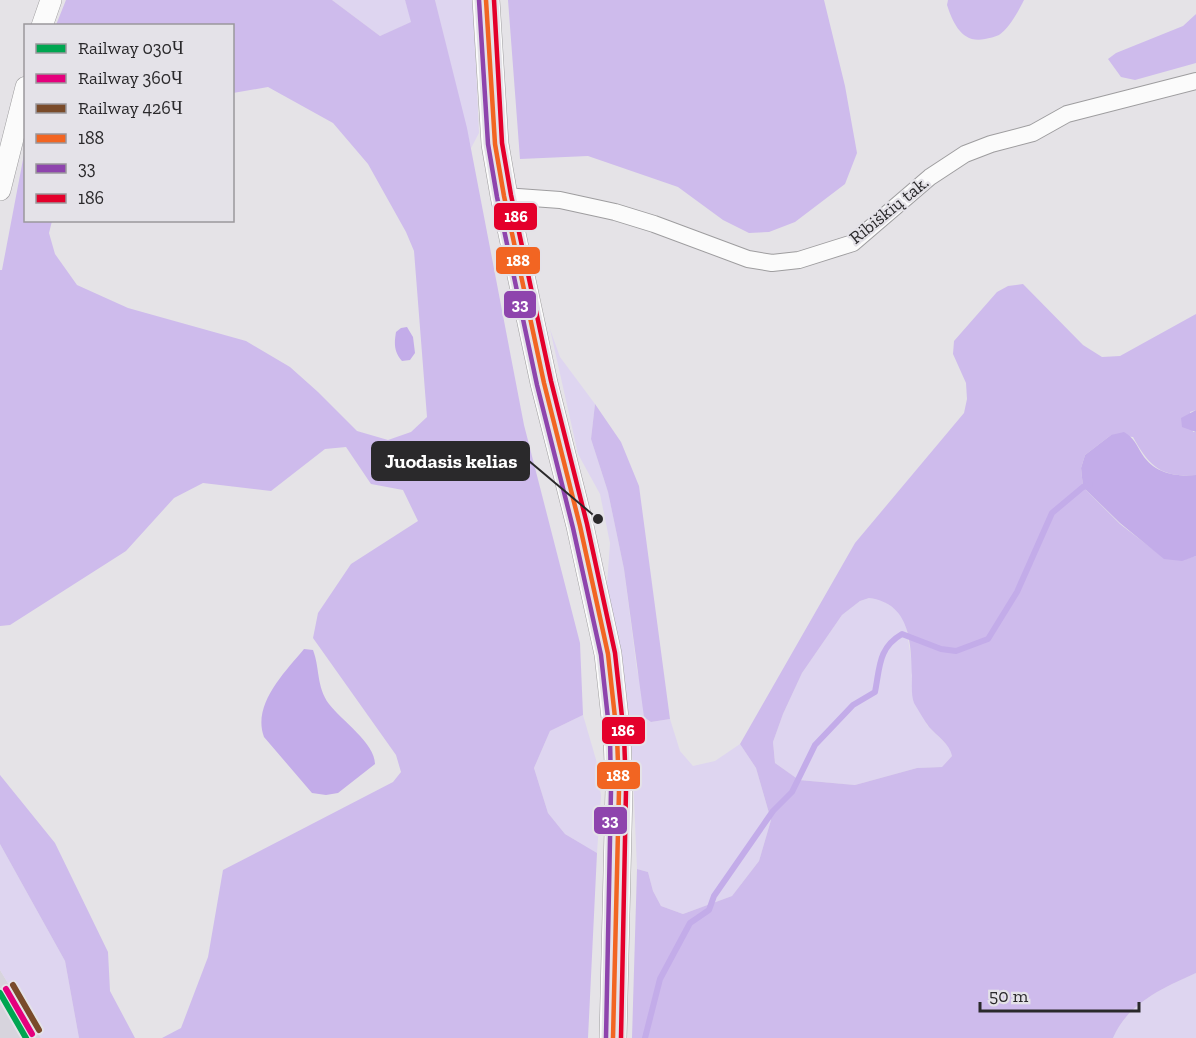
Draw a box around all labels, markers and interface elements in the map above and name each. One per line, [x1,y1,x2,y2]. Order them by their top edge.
legend [24,24,234,222]
text: Railway 030Ч [78,37,184,59]
text: Railway 360Ч [78,67,183,89]
text: Railway 426Ч [78,97,183,119]
text: 188 [78,127,104,149]
text: 33 [78,157,96,179]
street label: Ribiškių tak. [845,171,933,249]
text: 186 [78,187,104,209]
line badge: 186 [493,202,538,231]
text: 186 [504,207,528,226]
line badge: 188 [495,246,541,275]
text: 188 [506,251,530,270]
line badge: 33 [503,290,537,319]
text: 33 [511,295,529,314]
callout: Juodasis kelias [372,442,529,480]
text: Juodasis kelias [385,449,517,473]
line badge: 186 [601,716,646,745]
text: 186 [611,721,635,740]
line badge: 188 [596,761,641,790]
text: 188 [606,766,630,785]
line badge: 33 [593,806,628,835]
text: 33 [601,811,619,830]
scale bar [980,975,1139,1013]
text: 50 m [989,985,1029,1007]

